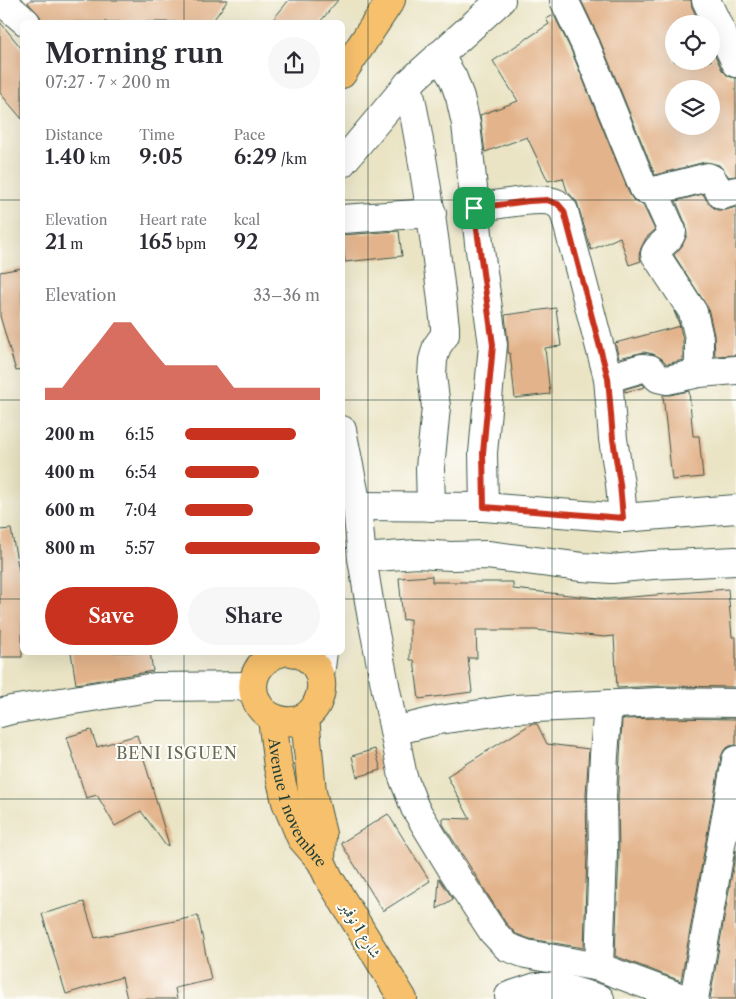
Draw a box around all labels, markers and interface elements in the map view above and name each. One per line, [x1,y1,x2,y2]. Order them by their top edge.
map controls [665,15,720,135]
button: locate [665,15,720,70]
text: Morning run [45,36,224,70]
button: share [268,37,320,89]
text: 07:27 · 7 × 200 m [45,72,170,92]
button: layers [665,80,720,135]
text: Distance [45,126,103,144]
text: Time [139,126,175,144]
text: Pace [234,126,265,144]
text: 1.40 [45,144,86,169]
text: 9:05 [139,144,183,169]
text: 6:29 [234,144,277,169]
text: km [86,150,111,168]
text: /km [277,150,307,168]
pin [453,187,495,229]
icon: arrive [460,194,488,222]
text: Elevation [45,211,108,229]
text: Heart rate [139,211,207,229]
text: kcal [234,211,260,229]
text: 21 [45,229,67,254]
text: 165 [139,229,173,254]
text: 92 [234,229,258,254]
text: m [67,235,83,253]
text: bpm [173,235,206,253]
text: Elevation [45,285,116,305]
text: 33–36 m [253,285,320,305]
text: 200 m [45,424,95,444]
text: 6:15 [125,424,154,444]
text: 400 m [45,462,95,482]
text: 6:54 [125,462,157,482]
text: 600 m [45,500,95,520]
text: 7:04 [125,500,157,520]
text: 800 m [45,538,95,558]
text: 5:57 [125,538,155,558]
button: Save [45,587,178,645]
button: Share [188,587,320,645]
street label: Avenue 1 novembre [265,736,332,870]
district label: BENI ISGUEN [116,743,238,763]
street label: شارع 1 نوفمبر [332,897,386,964]

